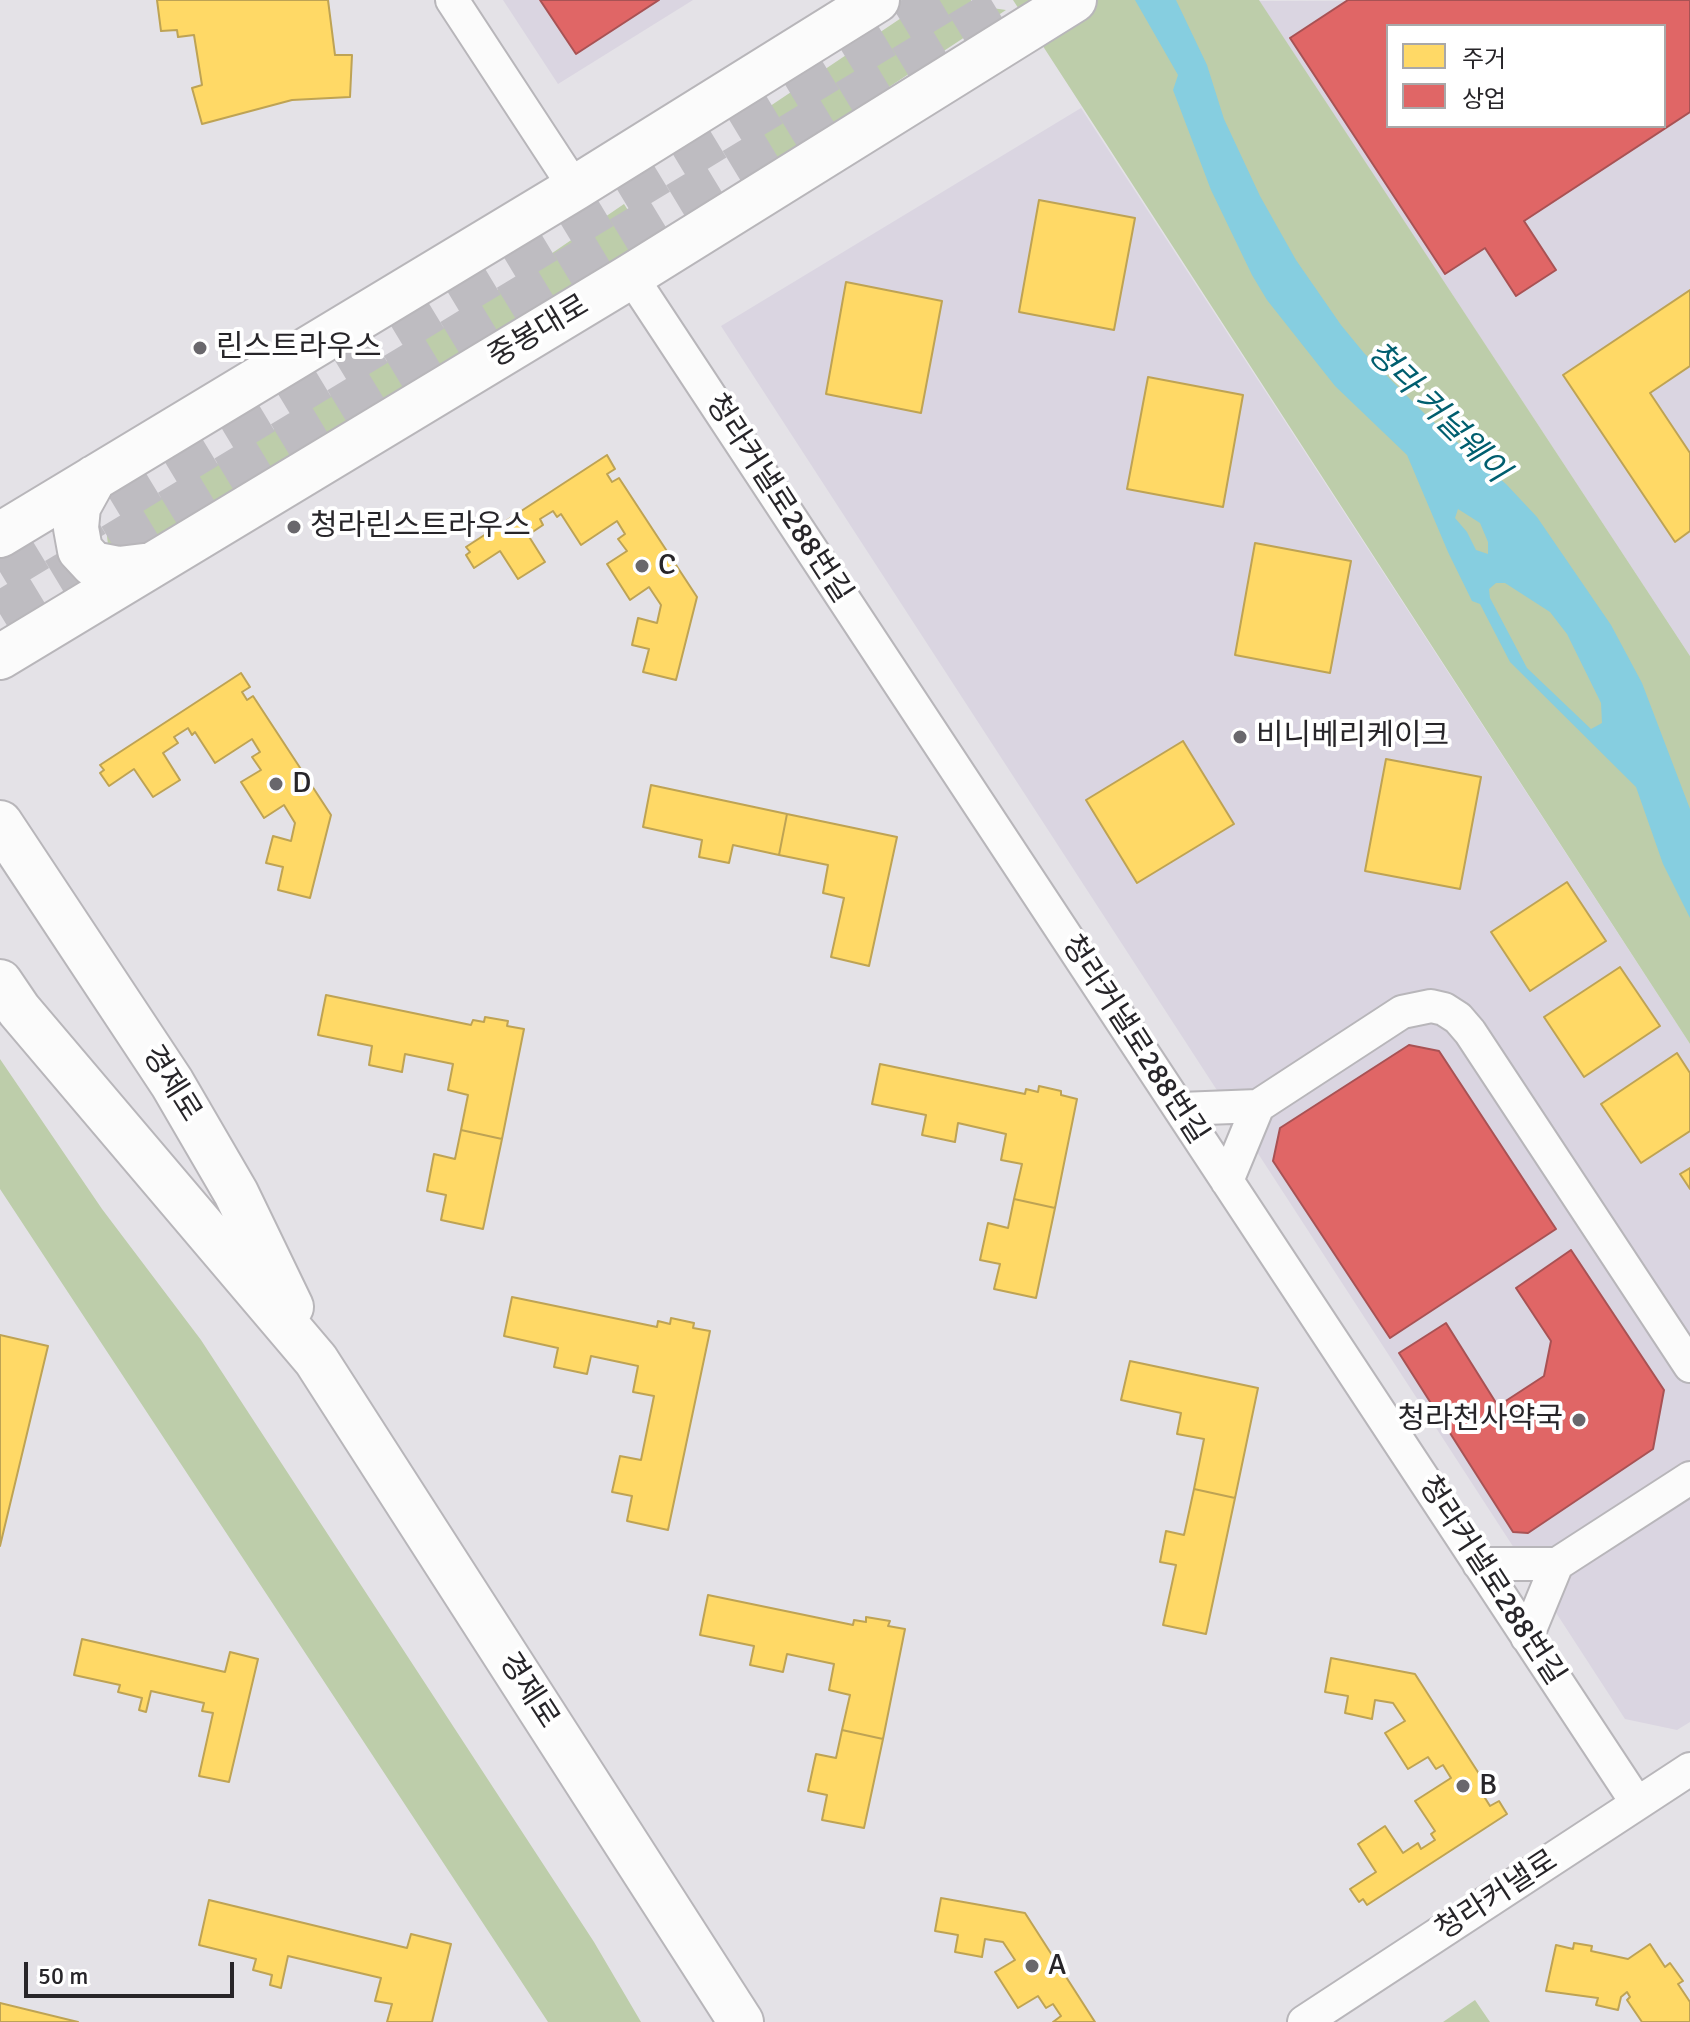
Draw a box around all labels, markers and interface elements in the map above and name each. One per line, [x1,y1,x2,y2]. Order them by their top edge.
legend [1386,24,1666,128]
text: 주거 [1462,44,1506,74]
text: 상업 [1462,84,1506,114]
street label: 중봉대로 [482,288,596,376]
place label: 린스트라우스 [216,330,382,366]
water label: 청라 커널웨이 [1358,334,1516,492]
marker: 린스트라우스 [191,339,209,357]
street label: 청라커낼로288번길 [697,388,859,610]
place label: 청라린스트라우스 [310,509,531,545]
marker: 청라린스트라우스 [285,518,303,536]
place label: C [658,548,676,584]
marker: C [633,557,651,575]
place label: 비니베리케이크 [1256,719,1449,755]
marker: 비니베리케이크 [1231,728,1249,746]
place label: D [292,766,311,802]
marker: D [267,775,285,793]
street label: 청라커낼로288번길 [1053,929,1215,1151]
street label: 경제로 [134,1039,208,1129]
place label: 청라천사약국 [1397,1402,1563,1438]
marker: 청라천사약국 [1570,1411,1588,1429]
street label: 청라커낼로288번길 [1410,1470,1572,1692]
street label: 경제로 [490,1646,566,1736]
place label: B [1479,1768,1497,1804]
marker: B [1454,1777,1472,1795]
street label: 청라커낼로 [1429,1843,1565,1949]
scale bar [28,1946,238,1996]
place label: A [1048,1948,1066,1984]
marker: A [1023,1957,1041,1975]
text: 50 m [38,1961,88,1991]

